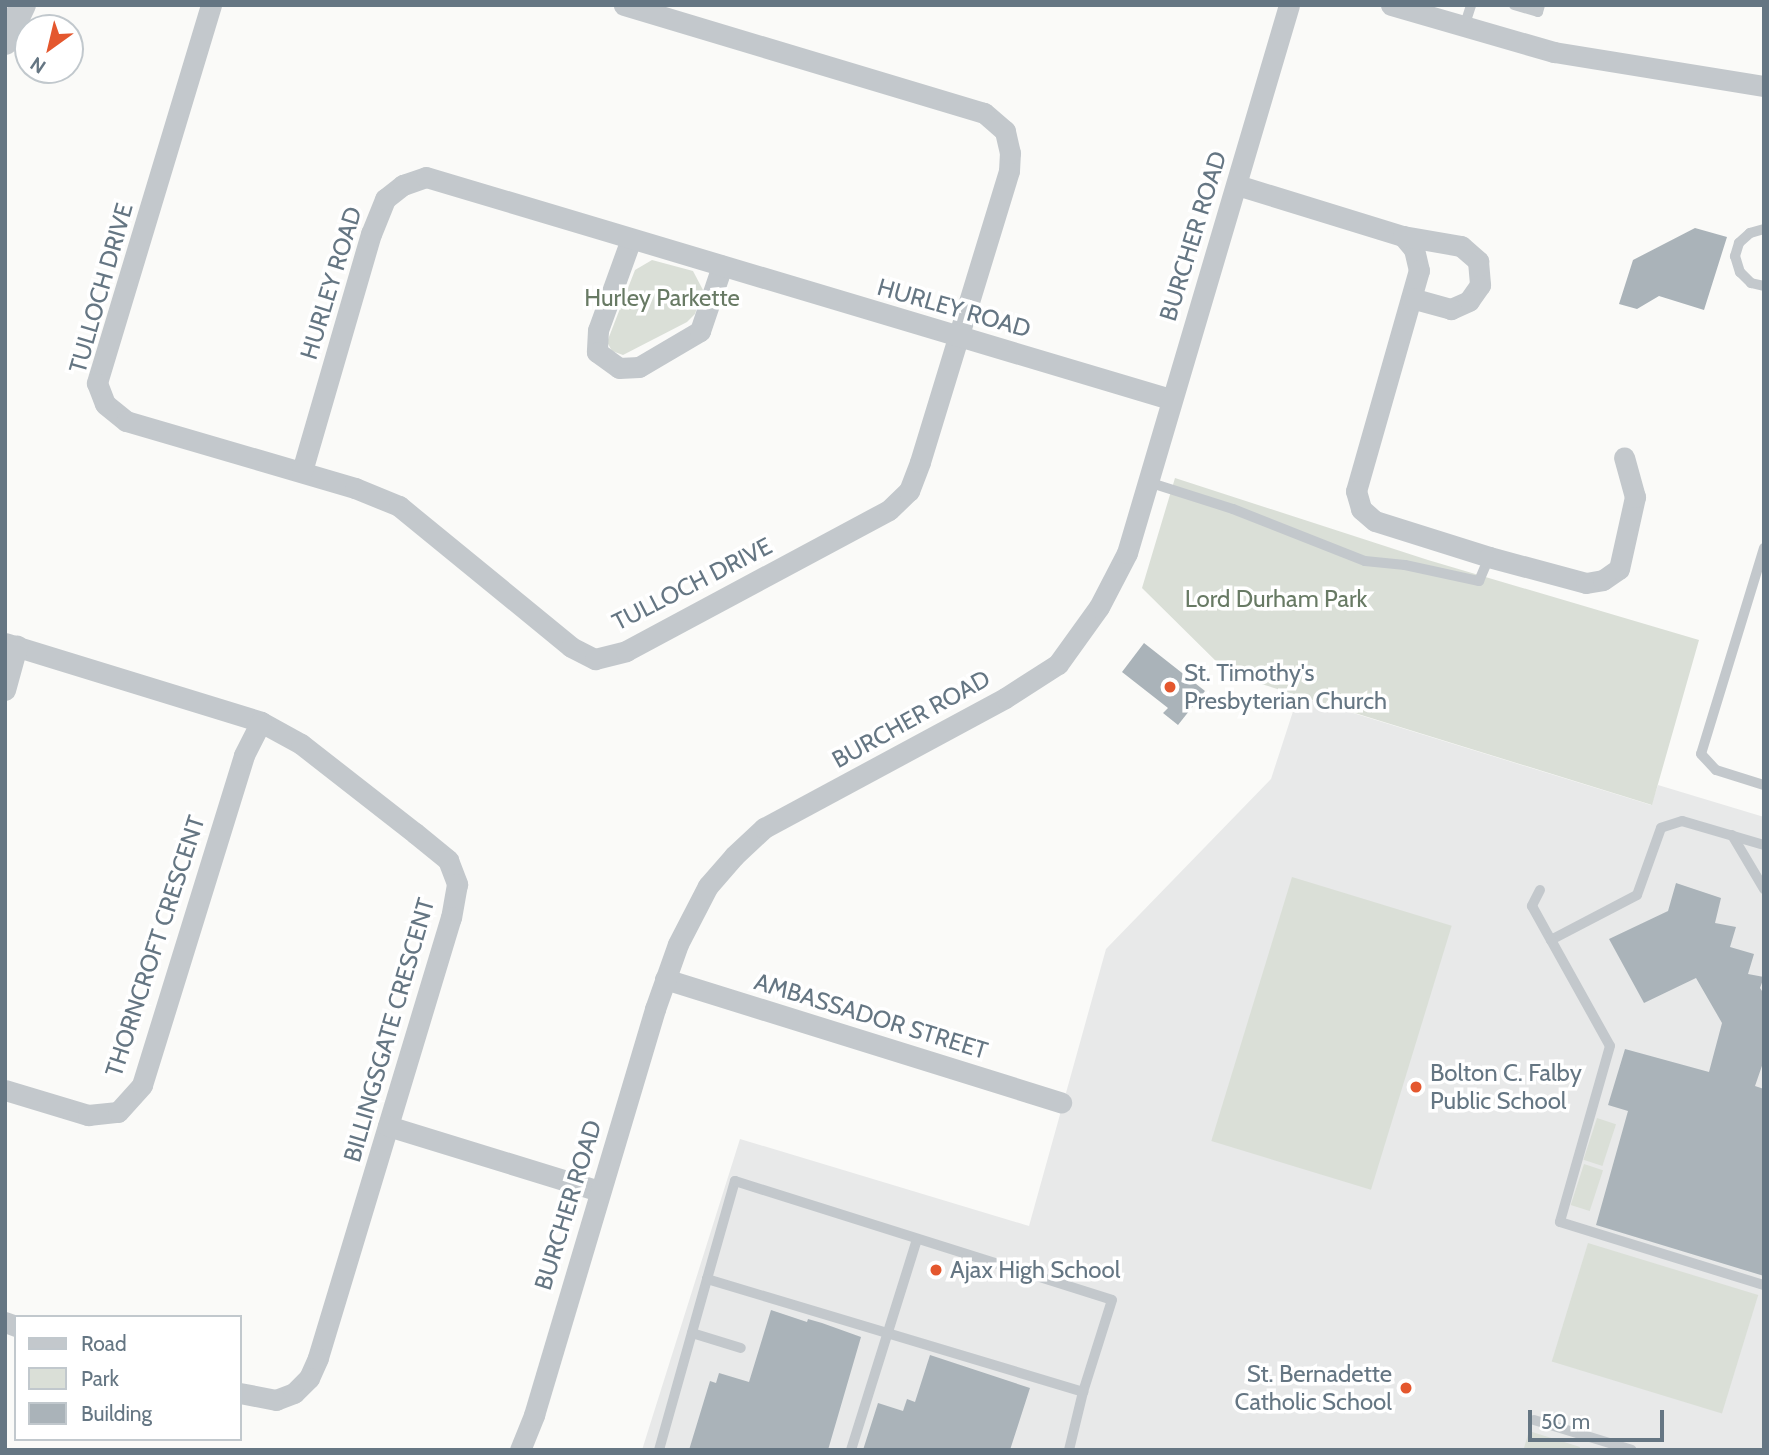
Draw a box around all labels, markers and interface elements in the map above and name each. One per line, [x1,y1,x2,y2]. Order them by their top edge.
north arrow [14,14,84,84]
text: N [26,52,50,78]
street label: BURCHER ROAD [1154,148,1232,324]
street label: TULLOCH DRIVE [63,200,139,376]
street label: HURLEY ROAD [294,203,368,363]
street label: HURLEY ROAD [874,272,1034,344]
park label: Hurley Parkette [584,284,740,312]
street label: TULLOCH DRIVE [607,531,777,637]
park label: Lord Durham Park [1185,585,1367,613]
place label: St. Timothy's Presbyterian Church [1184,659,1387,715]
street label: BURCHER ROAD [827,664,995,774]
marker: St. Timothy's Presbyterian Church [1162,679,1178,695]
street label: THORNCROFT CRESCENT [99,812,211,1080]
street label: BILLINGSGATE CRESCENT [338,895,440,1165]
street label: AMBASSADOR STREET [751,967,991,1065]
place label: Bolton C. Falby Public School [1430,1059,1582,1115]
marker: Bolton C. Falby Public School [1408,1079,1424,1095]
street label: BURCHER ROAD [529,1117,607,1293]
place label: Ajax High School [950,1256,1120,1284]
marker: Ajax High School [928,1262,944,1278]
legend [14,1315,242,1441]
text: Road [81,1331,127,1356]
place label: St. Bernadette Catholic School [1235,1360,1392,1416]
text: Park [81,1366,119,1391]
marker: St. Bernadette Catholic School [1398,1380,1414,1396]
scale bar [1531,1396,1668,1440]
text: Building [81,1401,152,1426]
text: 50 m [1541,1409,1590,1434]

